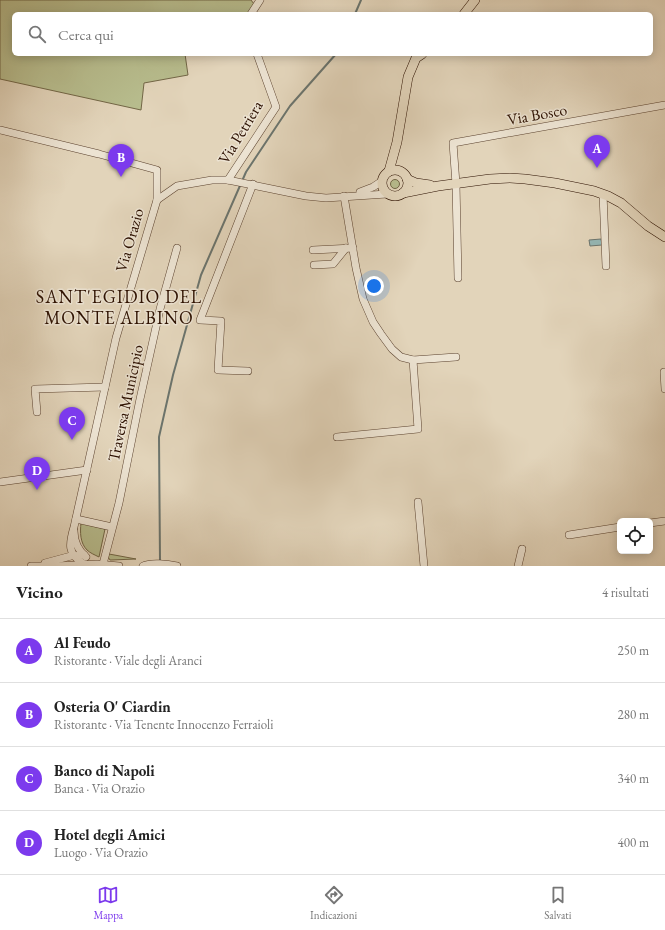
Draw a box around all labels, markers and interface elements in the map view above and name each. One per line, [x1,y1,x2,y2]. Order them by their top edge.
search box [12,12,653,56]
icon: search [26,23,48,45]
text: Cerca qui [58,25,114,44]
street label: Via Petriera [213,96,268,168]
street label: Via Bosco [505,99,569,130]
pin: A [584,135,610,168]
pin: B [108,144,134,177]
street label: Via Orazio [110,206,149,274]
your location [364,276,384,296]
district label: SANT'EGIDIO DEL MONTE ALBINO [36,285,202,329]
street label: Traversa Municipio [103,343,148,464]
pin: C [59,407,85,440]
pin: D [24,457,50,490]
map controls [617,518,653,554]
button: locate [617,518,653,554]
text: Vicino [16,581,63,603]
text: 4 risultati [602,584,649,601]
text: Al Feudo [54,633,111,652]
text: A [24,642,34,659]
text: 250 m [618,642,649,659]
text: Ristorante · Viale degli Aranci [54,652,202,669]
text: Osteria O' Ciardin [54,697,171,716]
text: B [25,706,33,723]
text: 280 m [618,706,649,723]
text: Ristorante · Via Tenente Innocenzo Ferraioli [54,716,273,733]
text: Banco di Napoli [54,761,155,780]
text: C [24,770,34,787]
text: 340 m [618,770,649,787]
text: Banca · Via Orazio [54,780,145,797]
text: Hotel degli Amici [54,825,165,844]
text: D [24,834,34,851]
text: 400 m [618,834,649,851]
text: Luogo · Via Orazio [54,844,148,861]
tab: Mappa [93,884,123,922]
tab: Indicazioni [310,884,357,922]
tab: Salvati [544,884,571,922]

